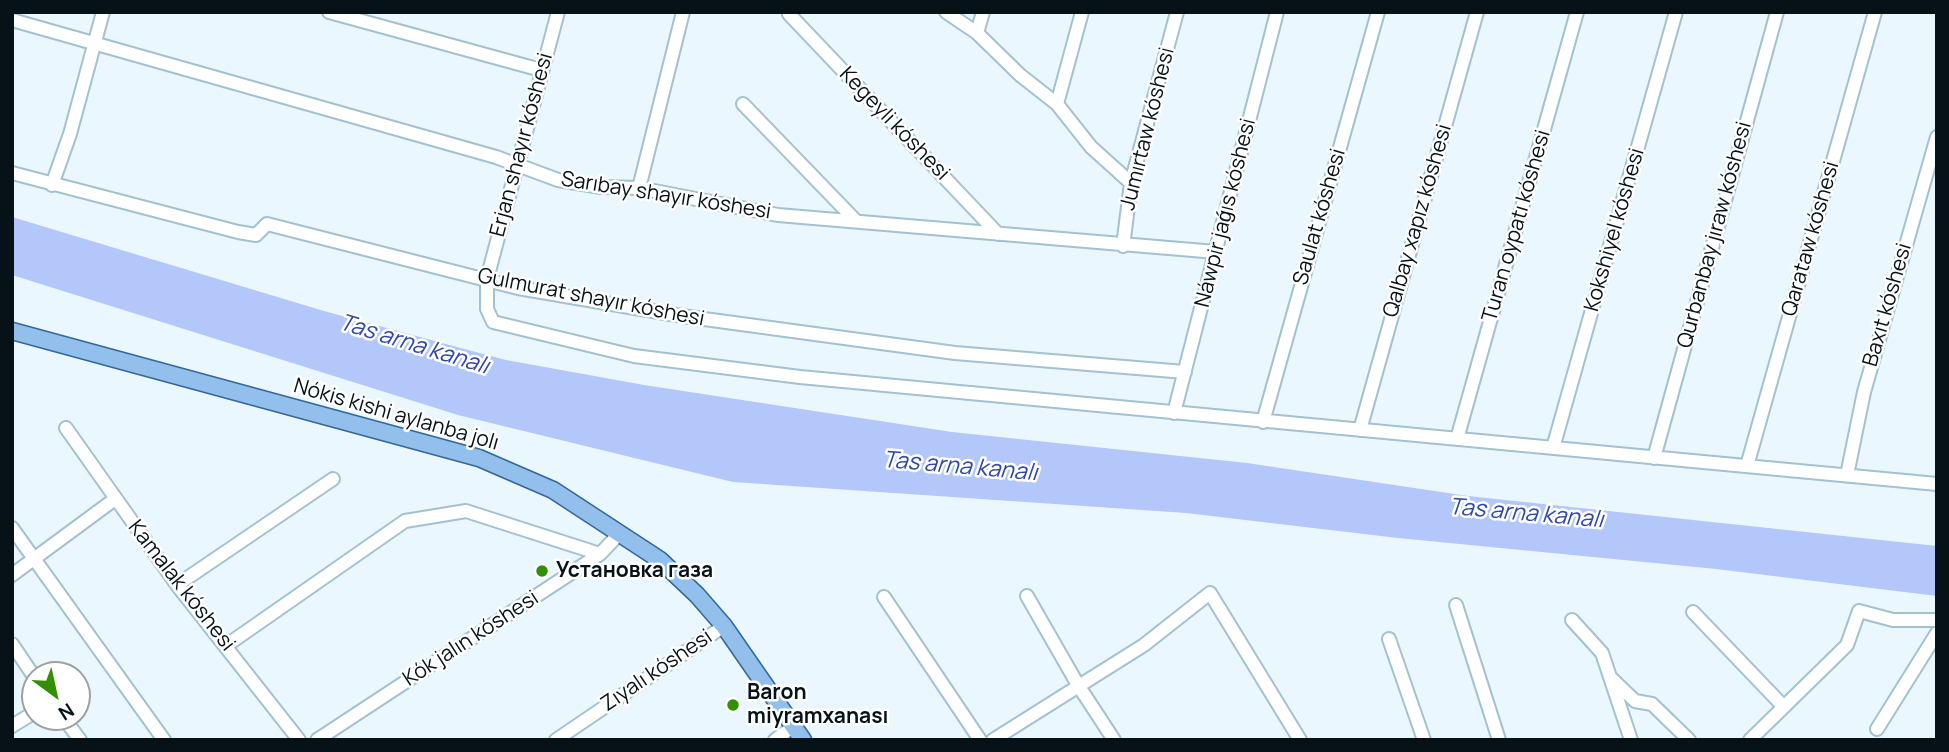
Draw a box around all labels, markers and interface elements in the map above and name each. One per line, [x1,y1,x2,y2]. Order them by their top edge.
street label: Jumırtaw kóshesi [1116,45,1180,213]
street label: Erjan shayır kóshesi [485,50,559,240]
street label: Kegeyli kóshesi [834,62,954,186]
street label: Náwpir jaǵıs kóshesi [1190,116,1262,310]
street label: Qurbanbay jıraw kóshesi [1673,119,1757,351]
street label: Qalbay xapız kóshesi [1378,122,1458,320]
street label: Turan oypatı kóshesi [1478,127,1556,325]
street label: Kokshiyel kóshesi [1580,145,1650,315]
street label: Saulat kóshesi [1289,146,1351,288]
street label: Qarataw kóshesi [1777,159,1845,319]
street label: Sarıbay shayır kóshesi [559,167,773,225]
street label: Baxıt kóshesi [1858,240,1918,370]
street label: Gulmurat shayır kóshesi [476,264,706,332]
water label: Tas arna kanalı [336,309,492,381]
street label: Nókis kishi aylanba jolı [291,374,501,456]
water label: Tas arna kanalı [882,446,1038,488]
water label: Tas arna kanalı [1448,493,1604,535]
street label: Kamalak kóshesi [122,516,240,656]
place label: Установка газа [556,558,713,584]
marker: Установка газа [534,563,550,579]
street label: Kók jalın kóshesi [399,586,543,692]
street label: Zıyalı kóshesi [597,625,717,717]
north arrow [21,661,91,731]
place label: Baron miyramxanası [747,680,888,730]
text: N [54,697,79,727]
marker: Baron miyramxanası [725,697,741,713]

